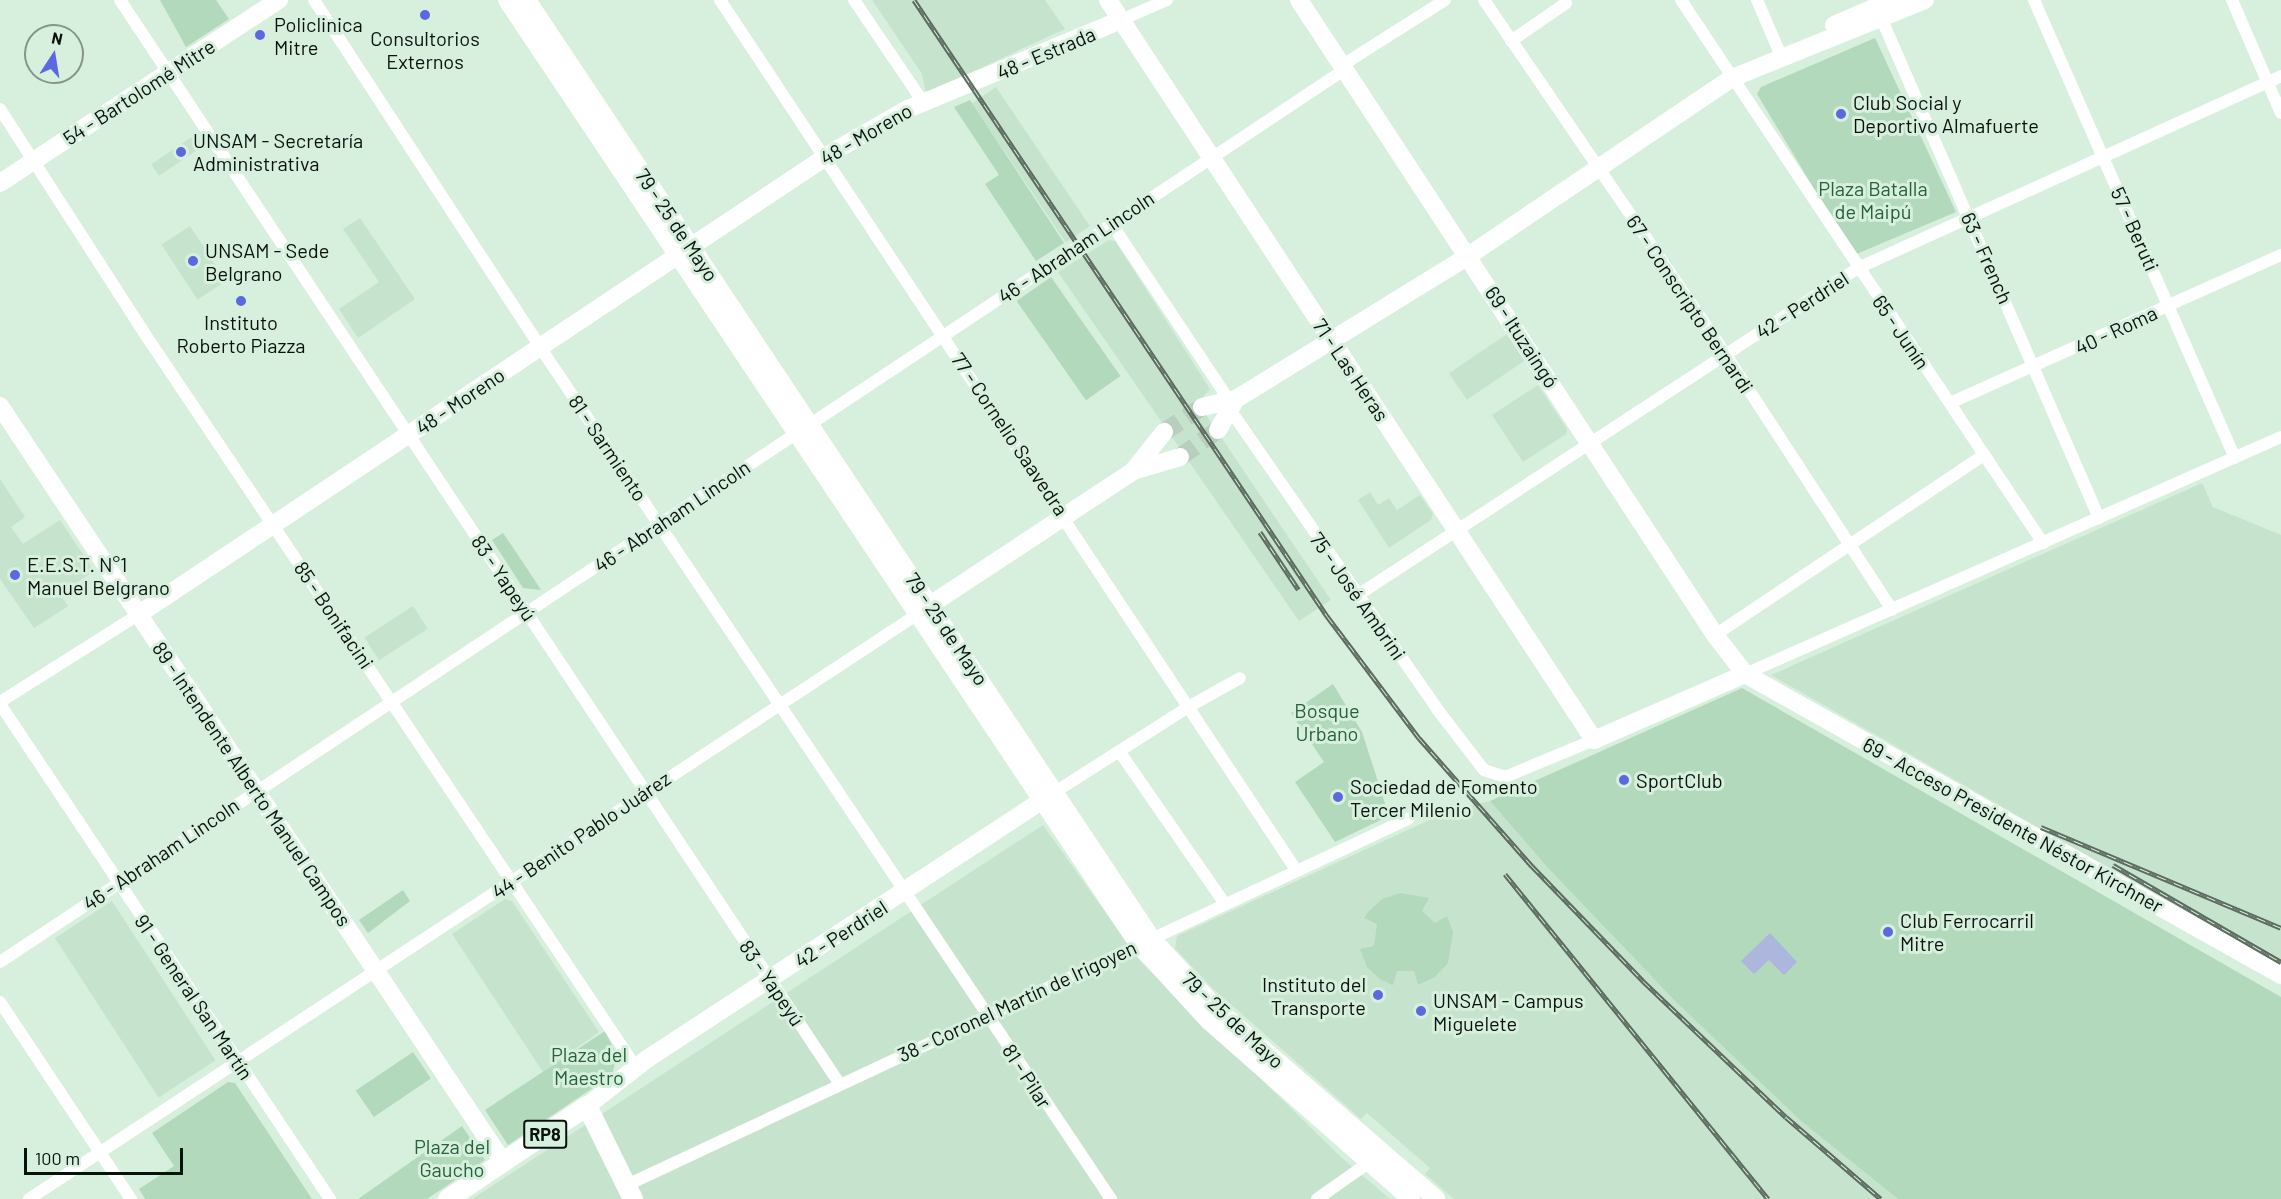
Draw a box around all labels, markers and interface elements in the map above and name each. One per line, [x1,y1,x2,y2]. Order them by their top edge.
marker: Consultorios Externos [416,6,434,24]
place label: Policlinica Mitre [274,12,363,59]
street label: 48 - Estrada [993,21,1099,85]
north arrow [24,24,84,84]
marker: Policlinica Mitre [251,26,269,44]
place label: Consultorios Externos [370,26,480,73]
text: N [50,27,65,48]
street label: 54 - Bartolomé Mitre [59,34,219,150]
place label: Club Social y Deportivo Almafuerte [1853,90,2039,137]
street label: 48 - Moreno [816,98,916,170]
marker: Club Social y Deportivo Almafuerte [1834,107,1848,121]
place label: UNSAM - Secretaría Administrativa [193,128,363,175]
marker: UNSAM - Secretaría Administrativa [174,145,188,159]
street label: 79 - 25 de Mayo [631,164,723,286]
park label: Plaza Batalla de Maipú [1818,177,1928,224]
street label: 57 - Beruti [2106,183,2164,275]
street label: 46 - Abraham Lincoln [993,186,1159,308]
street label: 63 - French [1956,209,2018,307]
street label: 67 - Conscripto Bernardi [1621,210,1759,398]
place label: UNSAM - Sede Belgrano [205,238,329,285]
marker: UNSAM - Sede Belgrano [186,254,200,268]
street label: 42 - Perdriel [1751,266,1853,344]
street label: 69 - Ituzaingó [1480,282,1564,392]
street label: 65 - Junín [1867,290,1935,374]
marker: Instituto Roberto Piazza [234,294,248,308]
street label: 40 - Roma [2071,301,2161,359]
place label: Instituto Roberto Piazza [176,310,306,357]
street label: 71 - Las Heras [1308,314,1394,426]
street label: 77 - Cornelio Saavedra [947,348,1073,520]
street label: 48 - Moreno [411,363,509,439]
street label: 81 - Sarmiento [564,390,652,506]
street label: 46 - Abraham Lincoln [589,455,755,577]
street label: 75 - José Ambrini [1305,528,1411,664]
street label: 83 - Yapeyú [466,530,542,626]
place label: E.E.S.T. N°1 Manuel Belgrano [27,552,170,599]
street label: 85 - Bonifacini [289,557,379,673]
marker: E.E.S.T. N°1 Manuel Belgrano [8,568,22,582]
street label: 79 - 25 de Mayo [901,568,993,690]
street label: 89 - Intendente Alberto Manuel Campos [148,637,356,931]
park label: Bosque Urbano [1294,699,1360,746]
street label: 69 - Acceso Presidente Néstor Kirchner [1859,732,2167,918]
street label: 44 - Benito Pablo Juárez [487,766,675,904]
place label: SportClub [1636,768,1723,792]
marker: SportClub [1617,773,1631,787]
place label: Sociedad de Fomento Tercer Milenio [1350,774,1538,821]
marker: Sociedad de Fomento Tercer Milenio [1331,790,1345,804]
street label: 46 - Abraham Lincoln [78,793,244,915]
street label: 42 - Perdriel [790,895,892,973]
place label: Club Ferrocarril Mitre [1900,909,2034,956]
street label: 91 - General San Martín [130,910,258,1084]
marker: Club Ferrocarril Mitre [1881,925,1895,939]
street label: 83 - Yapeyú [734,935,810,1031]
street label: 38 - Coronel Martín de Irigoyen [894,935,1140,1067]
street label: 79 - 25 de Mayo [1177,967,1289,1073]
place label: Instituto del Transporte [1262,972,1366,1019]
marker: Instituto del Transporte [1371,988,1385,1002]
place label: UNSAM - Campus Miguelete [1433,988,1584,1035]
marker: UNSAM - Campus Miguelete [1414,1004,1428,1018]
street label: 81 - Pilar [997,1039,1057,1113]
park label: Plaza del Maestro [551,1043,627,1090]
road number: RP8 [522,1119,568,1149]
park label: Plaza del Gaucho [414,1134,490,1181]
scale bar [27,1136,186,1174]
text: 100 m [35,1147,80,1169]

